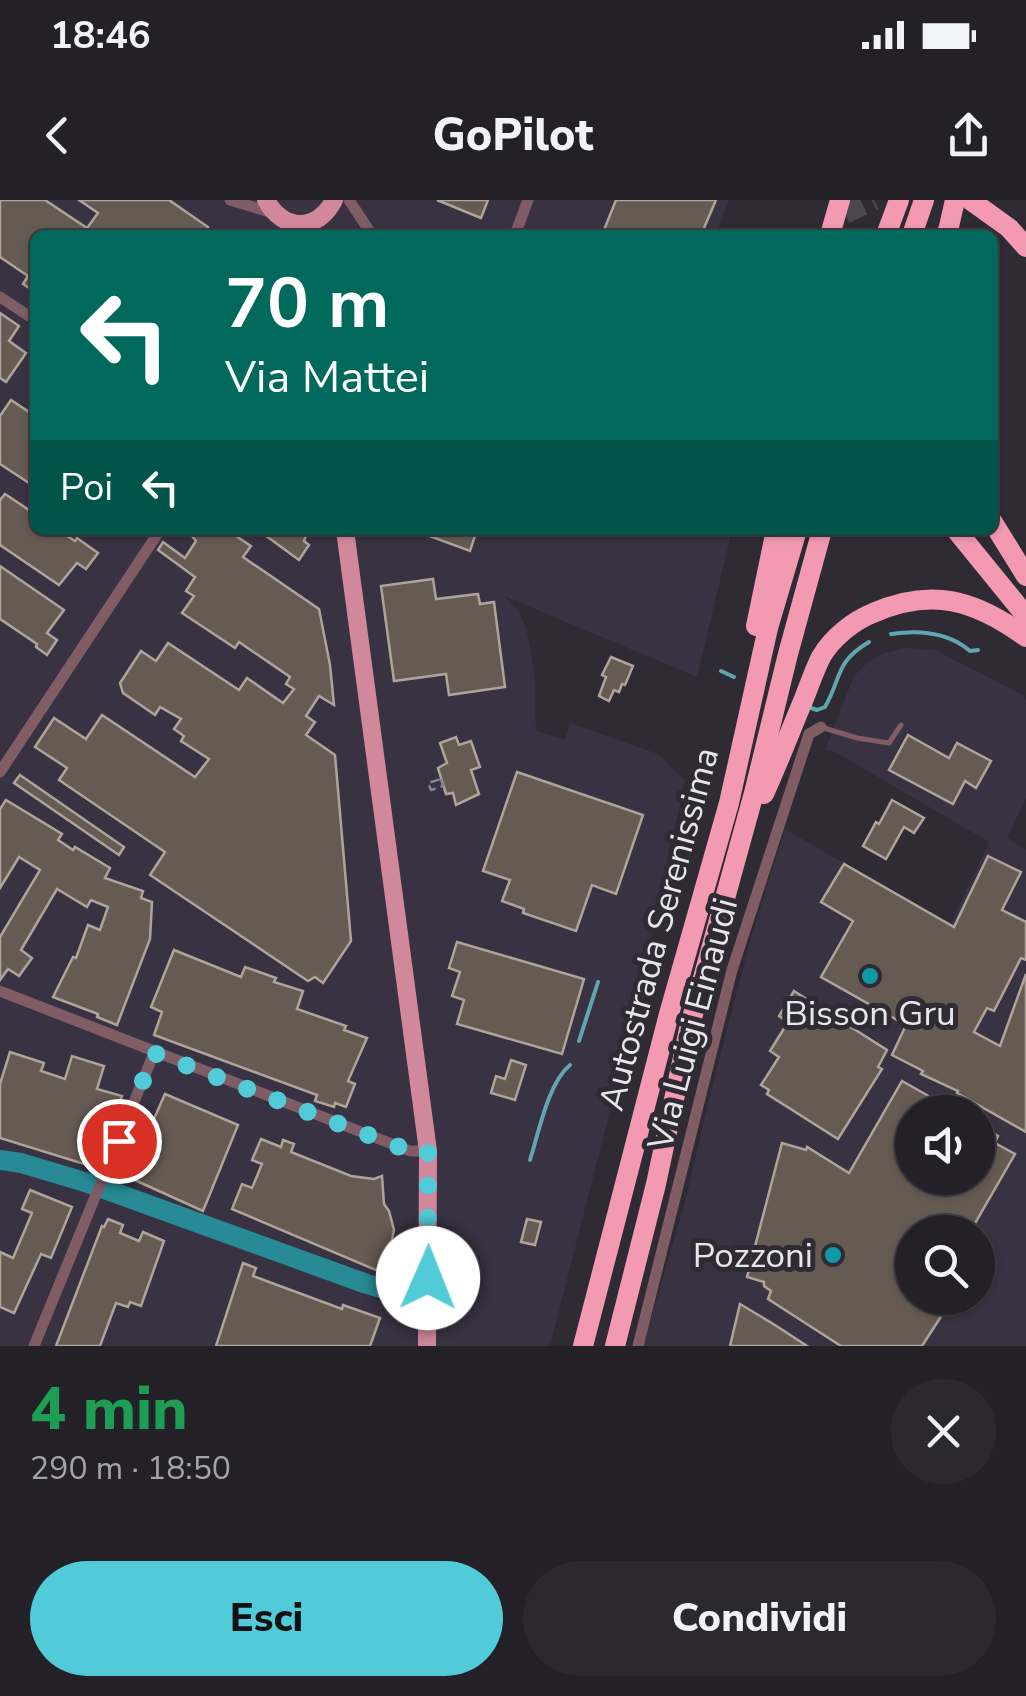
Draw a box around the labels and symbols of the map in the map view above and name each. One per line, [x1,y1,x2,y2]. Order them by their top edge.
street label: Autostrada Serenissima [588,742,730,1116]
street label: Via Luigi Einaudi [637,893,749,1156]
marker: Bisson Gru [859,965,881,987]
place label: Bisson Gru [784,990,956,1037]
pin [77,1099,162,1184]
position arrow [376,1226,480,1330]
place label: Pozzoni [693,1232,813,1279]
marker: Pozzoni [822,1244,844,1266]

